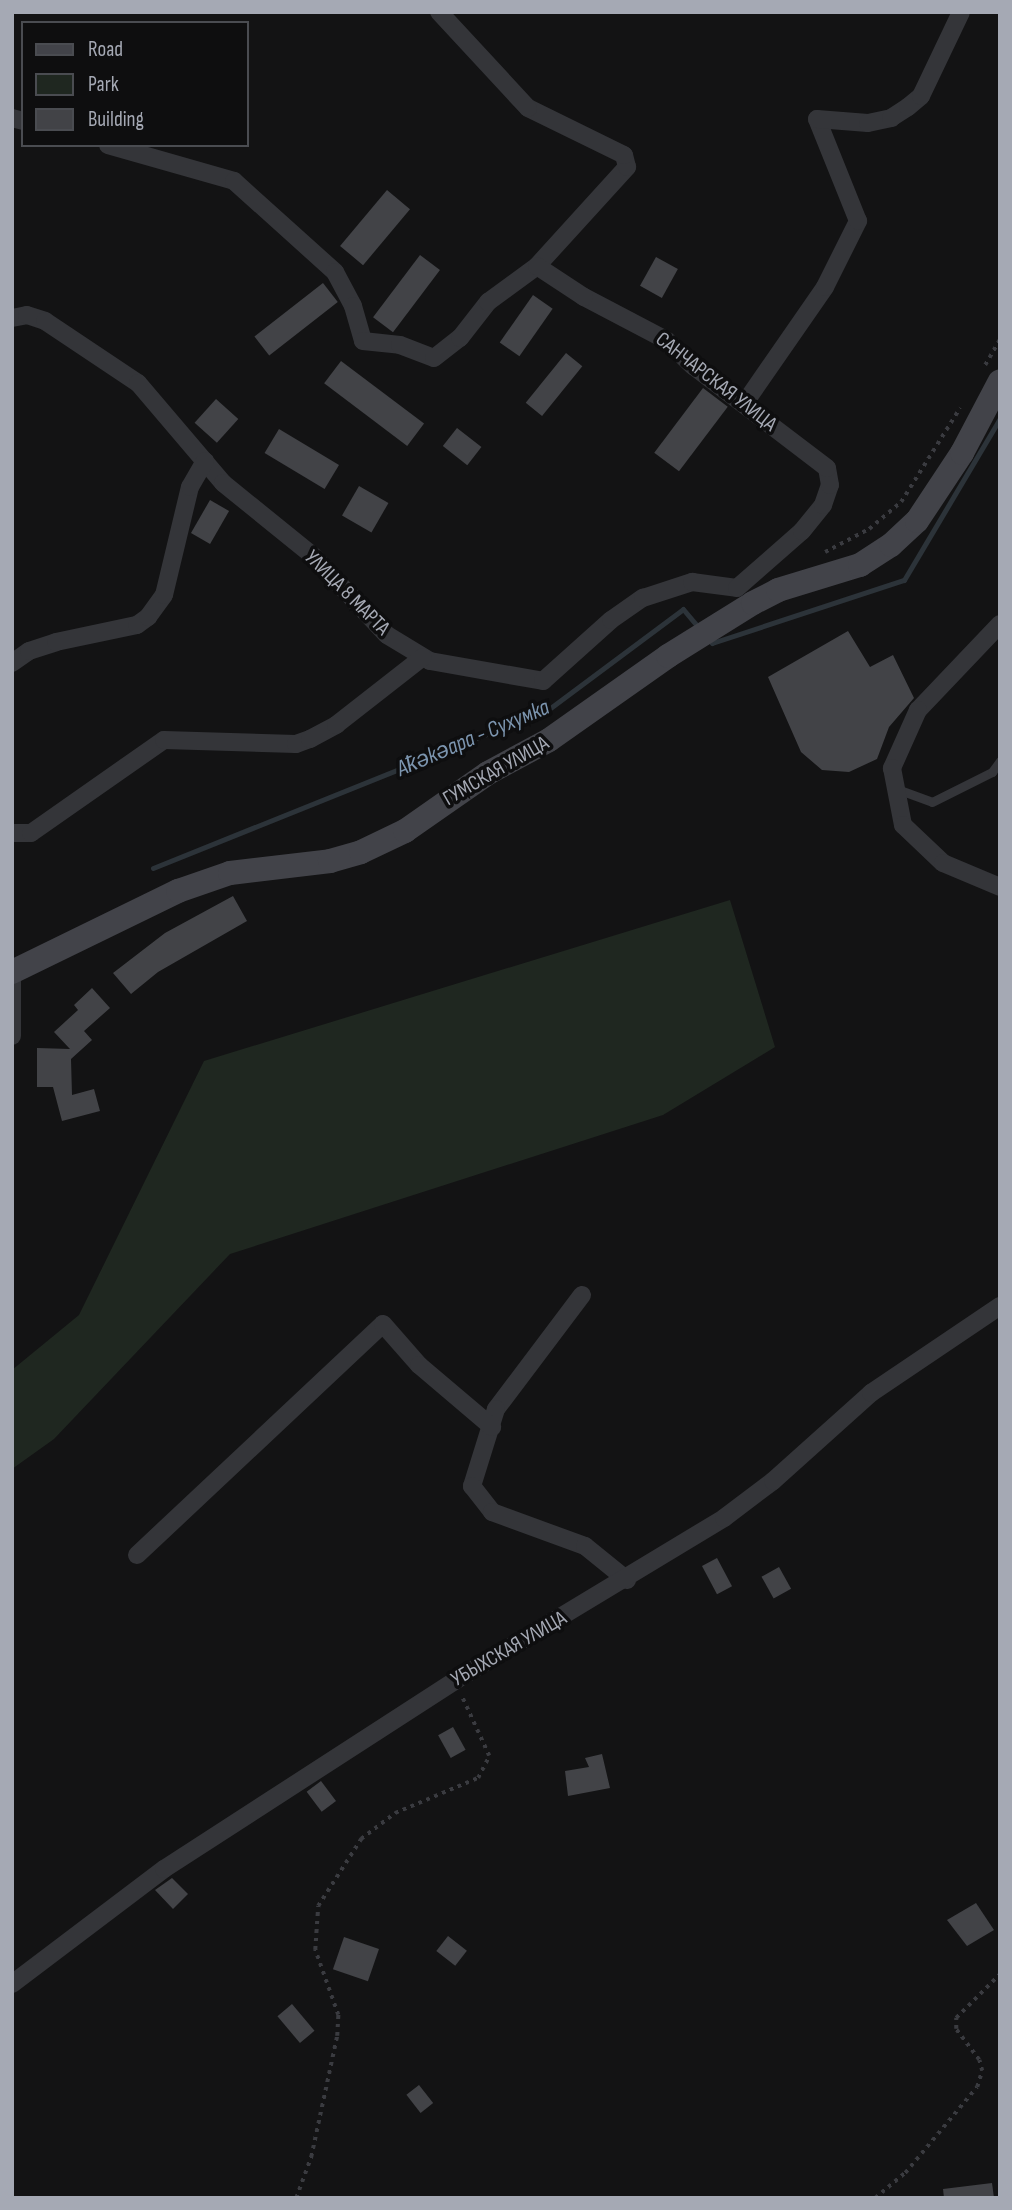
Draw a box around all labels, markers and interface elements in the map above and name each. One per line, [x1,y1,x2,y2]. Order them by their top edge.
legend [21,21,248,147]
text: Road [88,37,123,62]
text: Park [88,72,119,97]
text: Building [88,107,144,132]
street label: САНЧАРСКАЯ УЛИЦА [650,327,782,437]
street label: УЛИЦА 8 МАРТА [299,545,395,641]
water label: Аҟәкәара - Сухумка [392,693,554,783]
street label: ГУМСКАЯ УЛИЦА [439,731,553,811]
street label: УБЫХСКАЯ УЛИЦА [447,1606,571,1692]

